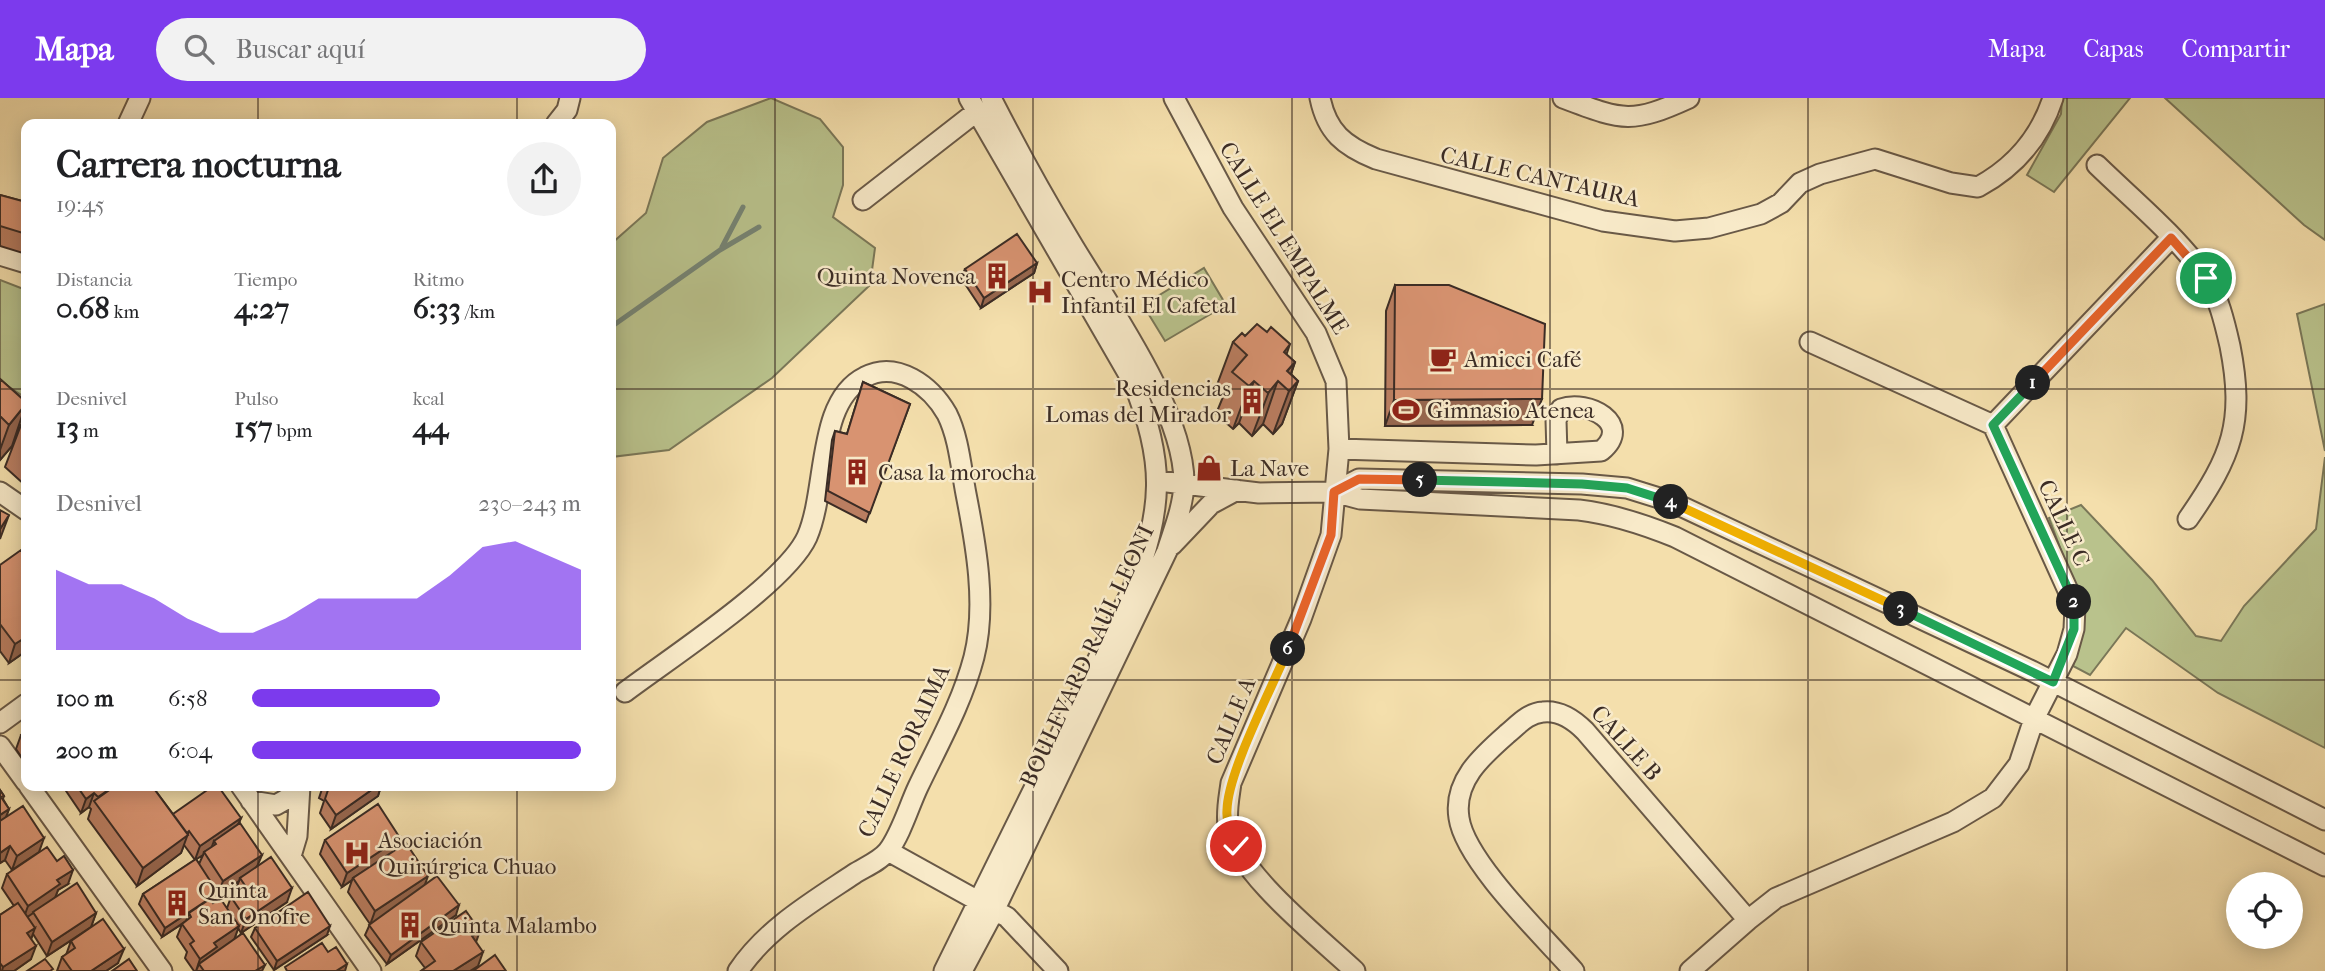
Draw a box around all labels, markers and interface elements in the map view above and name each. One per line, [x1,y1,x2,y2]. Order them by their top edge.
search box [156,18,646,81]
text: Mapa [35,30,114,69]
icon: search [180,30,218,68]
text: Buscar aquí [236,34,365,65]
text: Mapa [1988,35,2045,63]
text: Capas [2083,35,2144,63]
text: Compartir [2182,35,2290,63]
street label: CALLE EL EMPALME [1214,137,1354,339]
street label: CALLE CANTAURA [1438,141,1643,213]
text: Carrera nocturna [56,142,341,187]
button: share [507,142,581,216]
text: 19:45 [56,191,105,218]
pin [2176,248,2236,308]
icon: arrive [2187,259,2225,297]
building icon: Quinta Novenca [982,261,1012,291]
place label: Quinta Novenca [817,263,976,290]
place label: Centro Médico Infantil El Cafetal [1061,266,1237,319]
text: Distancia [56,269,132,291]
text: Tiempo [234,269,297,291]
text: Ritmo [413,269,464,291]
hospital icon: Centro Médico Infantil El Cafetal [1025,277,1055,307]
text: 0.68 [56,291,110,326]
text: 4:27 [234,291,289,326]
text: 6:33 [413,291,461,326]
text: km [110,301,139,323]
text: /km [461,301,495,323]
cafe icon: Amicci Café [1428,344,1458,374]
place label: Amicci Café [1463,346,1581,373]
pin: 1 [2016,366,2050,400]
text: 1 [2029,371,2036,393]
place label: Residencias Lomas del Mirador [1045,375,1231,428]
building icon: Residencias Lomas del Mirador [1237,386,1267,416]
text: Desnivel [56,388,127,410]
text: Pulso [234,388,278,410]
text: kcal [413,388,445,410]
sports icon: Gimnasio Atenea [1391,395,1421,425]
place label: Gimnasio Atenea [1427,397,1595,424]
text: 13 [56,410,79,445]
text: 157 [234,410,272,445]
text: 44 [413,410,448,445]
text: m [79,420,99,442]
text: bpm [272,420,312,442]
shop icon: La Nave [1194,453,1224,483]
place label: La Nave [1230,455,1309,482]
building icon: Casa la morocha [842,457,872,487]
place label: Casa la morocha [878,459,1036,486]
pin: 5 [1402,462,1438,498]
text: 5 [1415,468,1424,490]
street label: CALLE C [2032,475,2096,571]
pin: 4 [1654,484,1688,520]
text: Desnivel [56,490,142,517]
text: 230–243 m [478,490,581,517]
text: 4 [1665,490,1676,512]
street label: BOULEVARD RAÚL LEONI [1014,521,1160,791]
pin: 2 [2056,584,2092,620]
text: 2 [2069,590,2078,612]
pin: 3 [1884,592,1918,626]
text: 3 [1897,597,1904,619]
pin: 6 [1270,632,1306,666]
text: 6 [1282,637,1293,659]
street label: CALLE RORAIMA [852,659,956,842]
street label: CALLE A [1201,672,1262,769]
text: 100 m [56,685,114,712]
text: 6:58 [168,685,208,712]
street label: CALLE B [1585,700,1667,786]
text: 200 m [56,737,117,764]
text: 6:04 [168,737,212,764]
pin [1206,816,1266,876]
place label: Asociación Quirúrgica Chuao [377,827,556,880]
icon: check [1217,827,1255,865]
hospital icon: Asociación Quirúrgica Chuao [342,838,372,868]
map controls [2226,872,2303,949]
button: locate [2226,872,2303,949]
place label: Quinta San Onofre [198,877,310,930]
building icon: Quinta San Onofre [162,888,192,918]
building icon: Quinta Malambo [395,910,425,940]
place label: Quinta Malambo [431,912,597,939]

